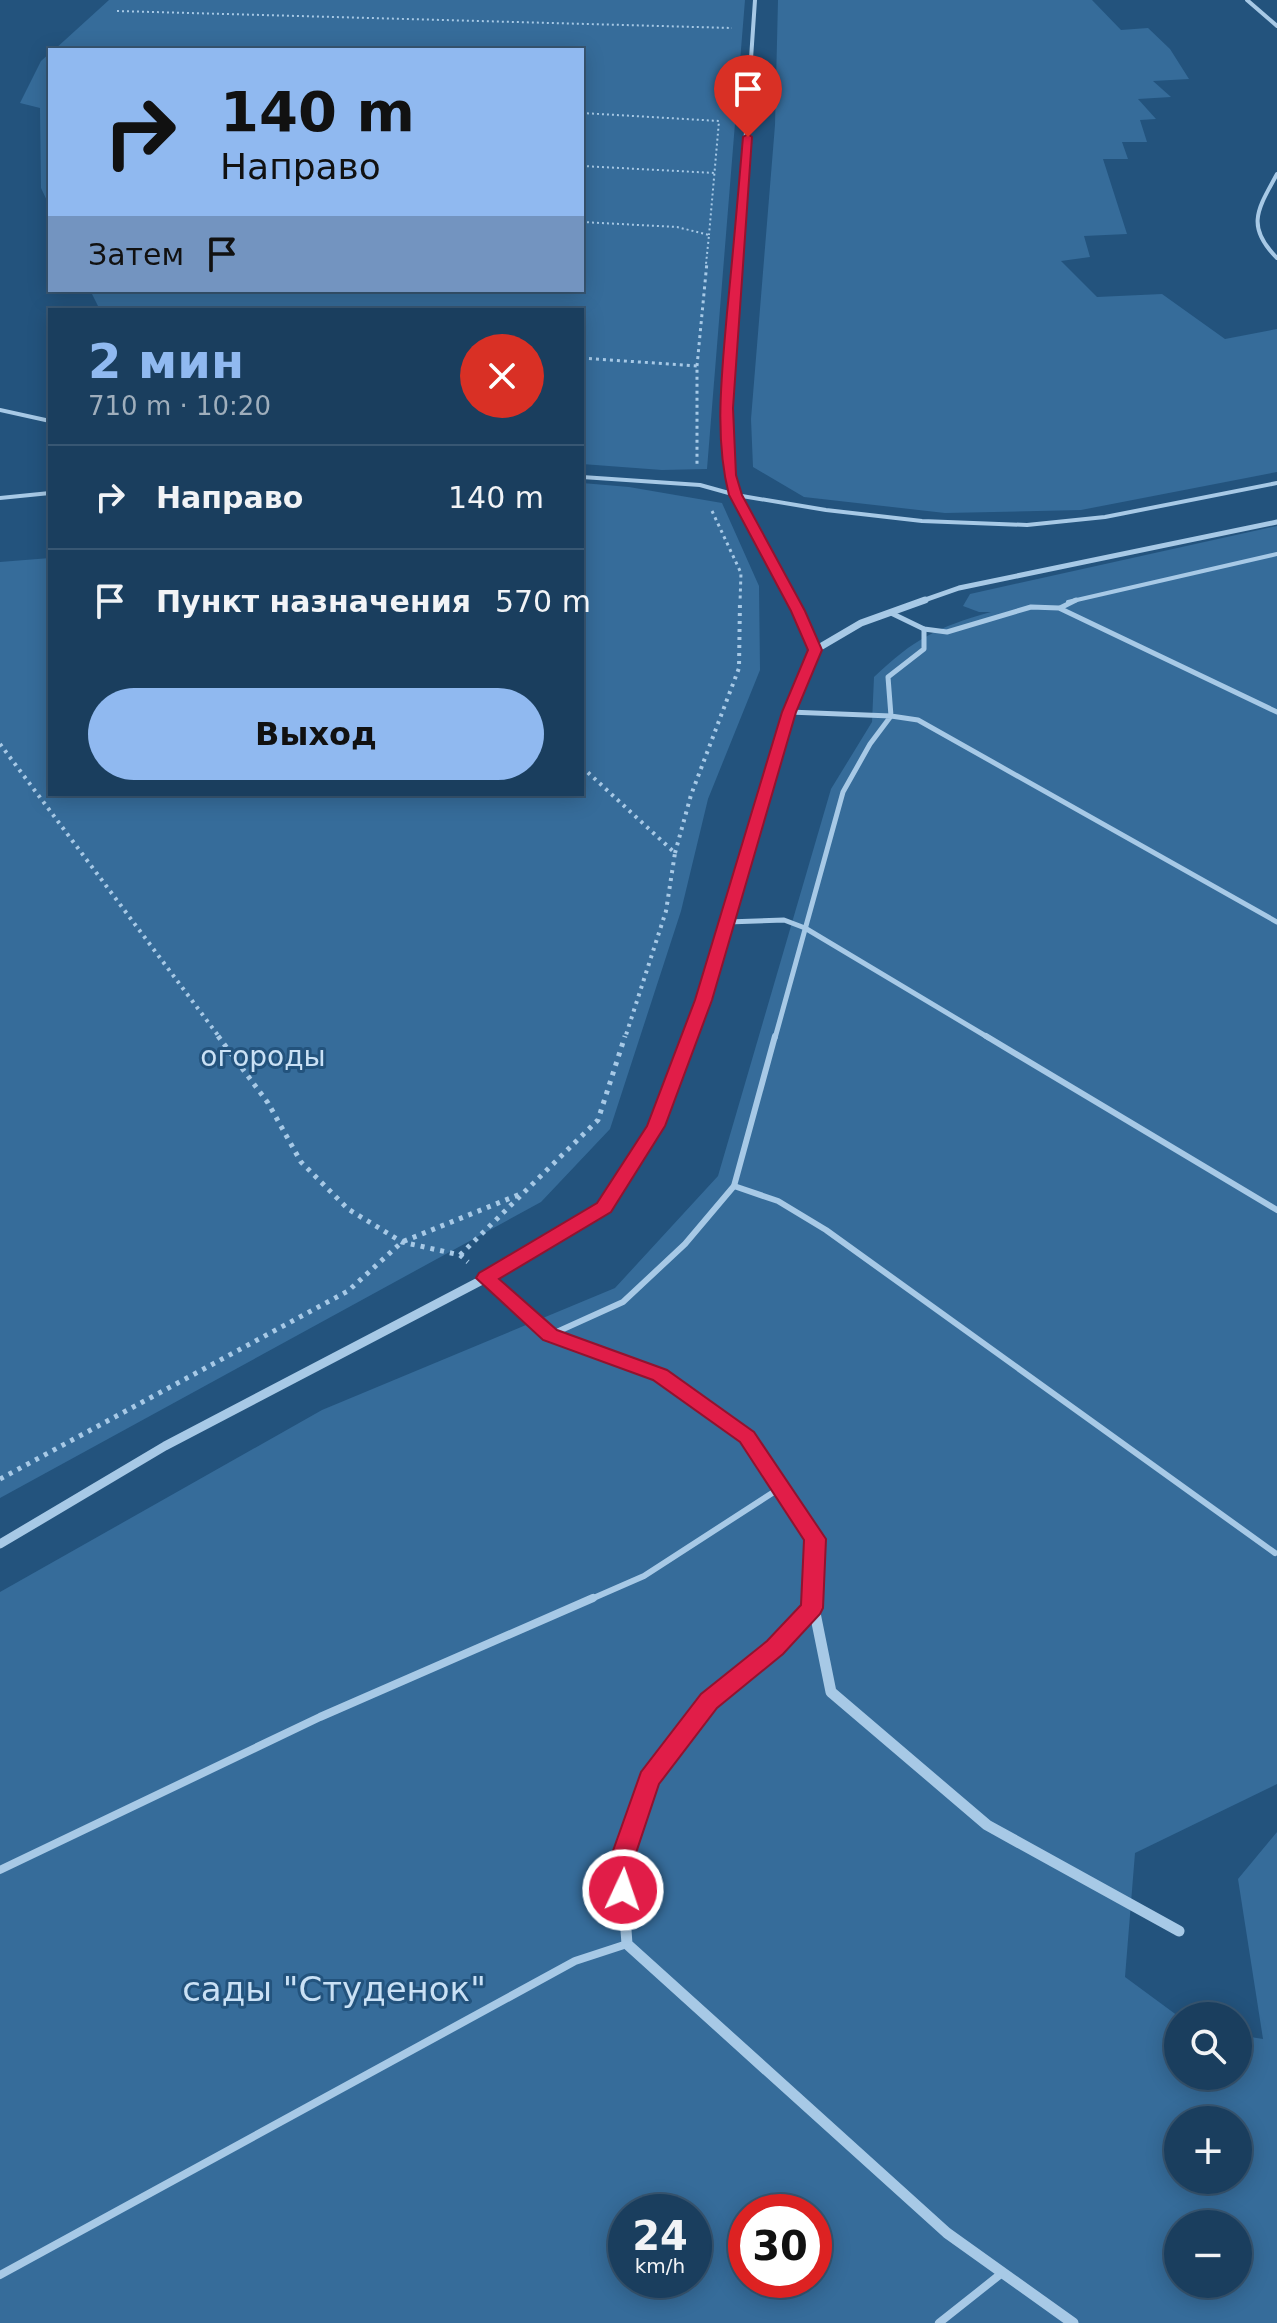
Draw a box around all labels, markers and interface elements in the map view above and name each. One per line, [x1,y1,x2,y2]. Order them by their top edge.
pin [714,55,782,137]
icon: arrive [726,67,770,111]
text: 140 m [220,79,415,144]
icon: right [88,80,192,184]
text: Направо [220,146,381,187]
icon: arrive [200,232,244,276]
text: Затем [88,237,184,272]
text: 2 мин [88,333,244,389]
button: close [460,334,544,418]
text: 710 m · 10:20 [88,391,271,421]
icon: right [88,475,132,519]
text: Направо [156,480,303,515]
text: 140 m [448,480,544,515]
icon: arrive [88,579,132,623]
text: Пункт назначения [156,584,471,619]
text: 570 m [495,584,591,619]
button: Выход [88,688,544,780]
park label: огороды [200,1040,326,1073]
position arrow [581,1848,665,1932]
park label: сады "Студенок" [182,1969,486,2009]
map controls [1164,2002,1252,2298]
button: search [1164,2002,1252,2090]
button: + [1164,2106,1252,2194]
speed limit sign: 30 [728,2194,832,2298]
button: − [1164,2210,1252,2298]
text: 24 [632,2213,688,2259]
text: km/h [635,2254,685,2278]

